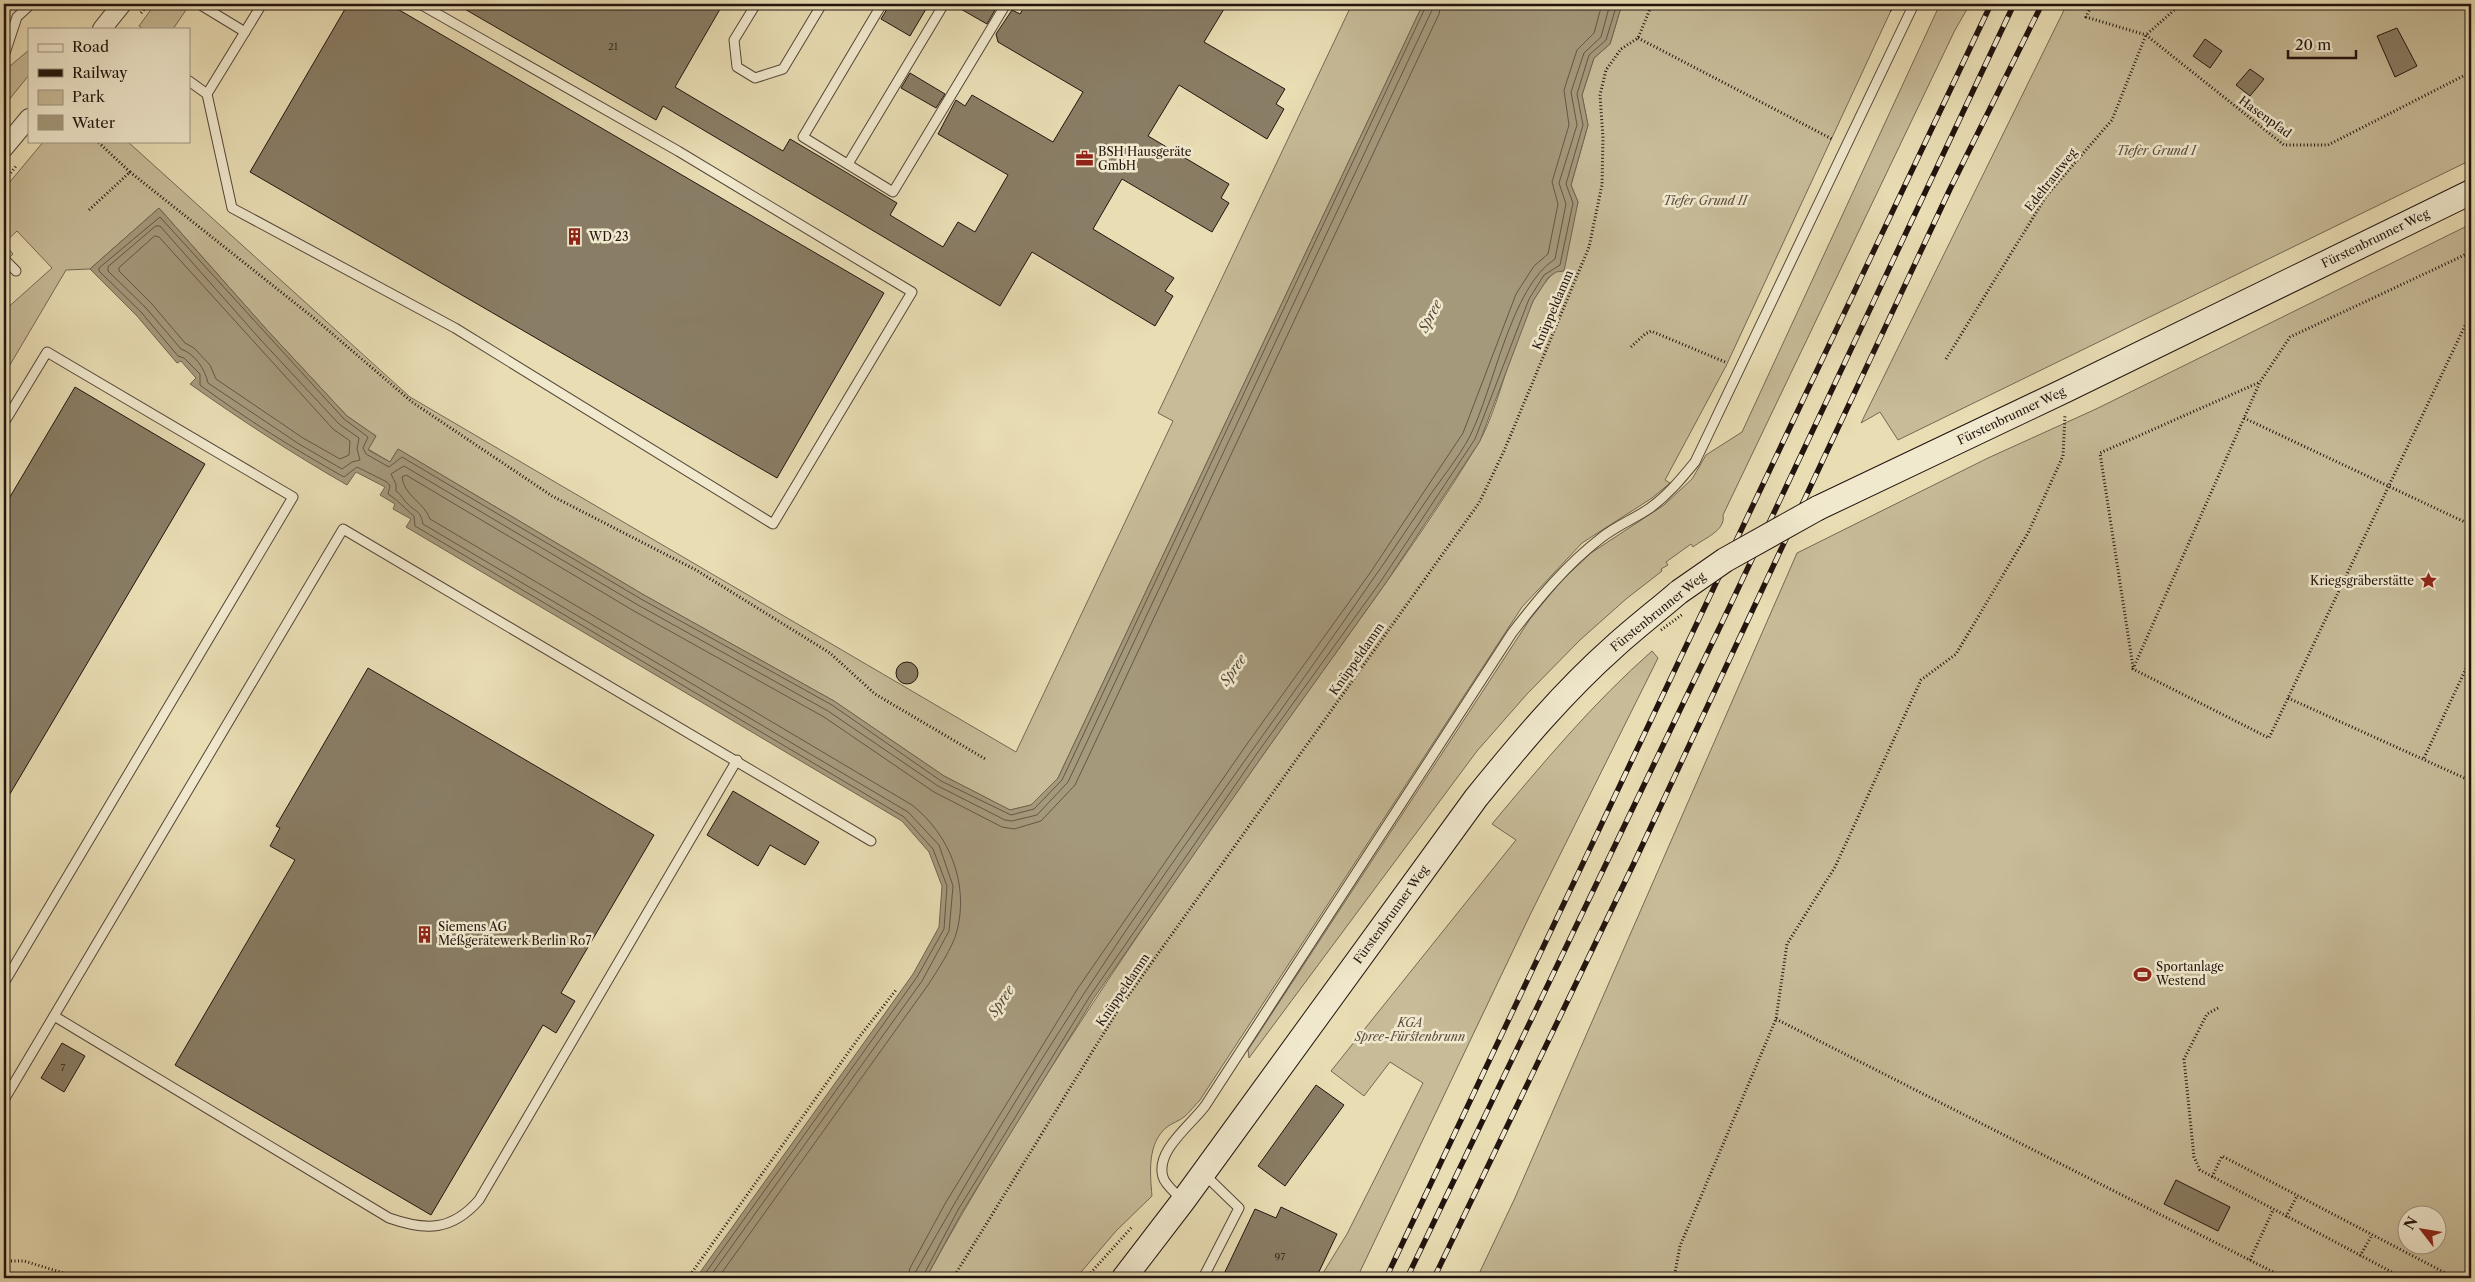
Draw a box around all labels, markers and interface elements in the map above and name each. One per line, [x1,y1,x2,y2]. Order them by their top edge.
legend [28,28,190,142]
scale bar [2288,28,2355,60]
text: 20 m [2295,35,2331,54]
text: Road [72,37,109,56]
house number: 21 [608,40,619,53]
text: Railway [72,63,128,82]
text: Park [72,87,106,106]
street label: Hasenpfad [2236,93,2295,141]
text: Water [71,113,116,132]
park label: Tiefer Grund I [2116,143,2198,158]
place label: BSH Hausgeräte GmbH [1098,144,1192,173]
street label: Edeltrautweg [2021,145,2080,214]
office icon: BSH Hausgeräte GmbH [1074,149,1094,169]
park label: Tiefer Grund II [1663,193,1749,208]
street label: Fürstenbrunner Weg [2319,205,2432,271]
building icon: WD 23 [565,227,585,247]
place label: WD 23 [588,229,629,244]
street label: Knüppeldamm [1529,268,1576,352]
water label: Spree [1414,296,1447,336]
street label: Fürstenbrunner Weg [1955,383,2068,448]
street label: Fürstenbrunner Weg [1607,568,1709,655]
place icon: Kriegsgräberstätte [2418,571,2438,591]
place label: Kriegsgräberstätte [2310,573,2414,588]
street label: Knüppeldamm [1326,620,1387,698]
water label: Spree [1215,650,1251,690]
street label: Fürstenbrunner Weg [1350,862,1432,967]
place label: Siemens AG Meßgerätewerk Berlin Ro7 [438,919,591,948]
building icon: Siemens AG Meßgerätewerk Berlin Ro7 [414,924,434,944]
street label: Knüppeldamm [1093,950,1153,1029]
place label: Sportanlage Westend [2155,959,2224,988]
sports icon: Sportanlage Westend [2132,964,2152,984]
water label: Spree [983,981,1019,1021]
park label: KGA Spree-Fürstenbrunn [1354,1015,1465,1044]
house number: 7 [61,1061,66,1074]
north arrow [2398,1204,2448,1254]
text: N [2400,1213,2422,1233]
house number: 97 [1275,1250,1285,1263]

